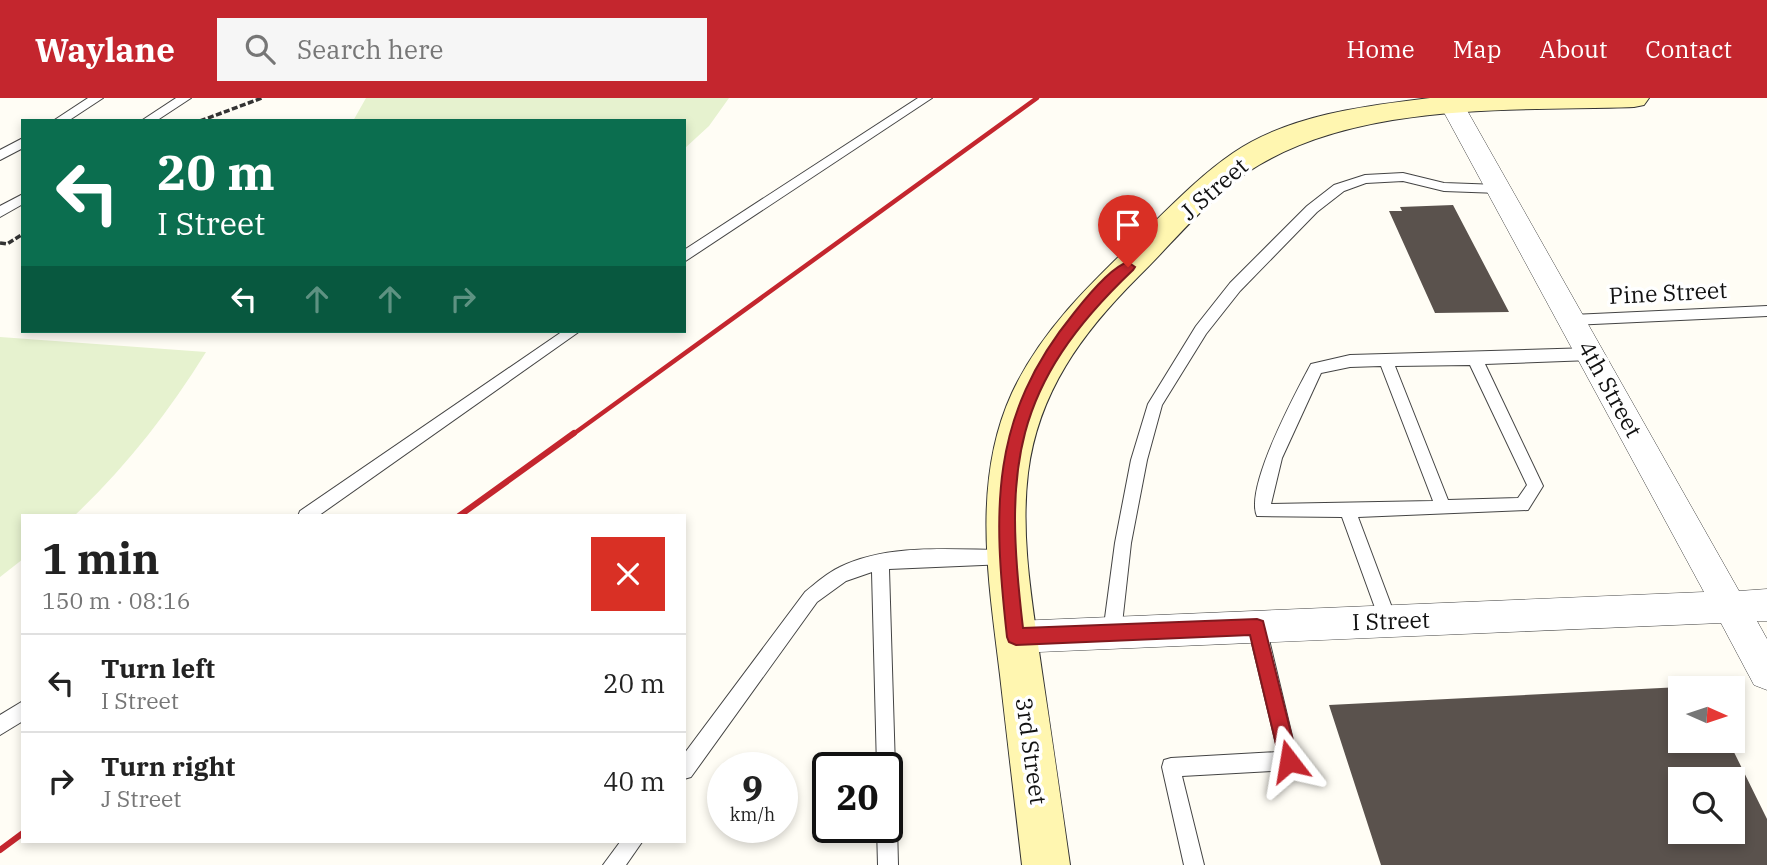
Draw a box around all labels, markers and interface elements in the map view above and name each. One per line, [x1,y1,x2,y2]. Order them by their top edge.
search box [217,18,707,81]
text: Waylane [35,28,175,71]
icon: search [241,30,279,68]
text: Search here [297,32,443,66]
text: Home [1347,33,1415,65]
text: Map [1453,33,1501,65]
text: About [1539,33,1607,65]
text: Contact [1645,33,1732,65]
text: 20 m [157,140,275,203]
icon: left [42,147,133,238]
street label: J Street [1173,151,1254,226]
pin [1098,195,1158,267]
text: I Street [157,202,265,244]
icon: arrive [1109,206,1147,244]
street label: Pine Street [1608,274,1728,310]
icon: left [225,280,263,318]
icon: ahead [298,280,336,318]
icon: ahead [371,280,409,318]
icon: right [444,280,482,318]
street label: 4th Street [1572,335,1650,442]
text: 1 min [42,531,160,586]
button: close [591,537,665,611]
text: 150 m · 08:16 [42,585,191,615]
street label: I Street [1352,604,1430,636]
text: Turn left [101,651,215,685]
icon: left [42,664,80,702]
text: 20 m [603,666,665,700]
north arrow [1668,676,1745,752]
map controls [1668,676,1745,844]
text: I Street [101,685,179,715]
street label: 3rd Street [1010,695,1054,806]
position arrow [1252,724,1326,798]
text: Turn right [101,749,235,783]
speed limit sign: 20 [812,752,903,843]
icon: right [42,762,80,800]
text: 40 m [603,764,665,798]
text: 9 [742,765,763,811]
button: search [1668,767,1745,844]
text: J Street [101,783,181,813]
text: km/h [730,803,775,826]

